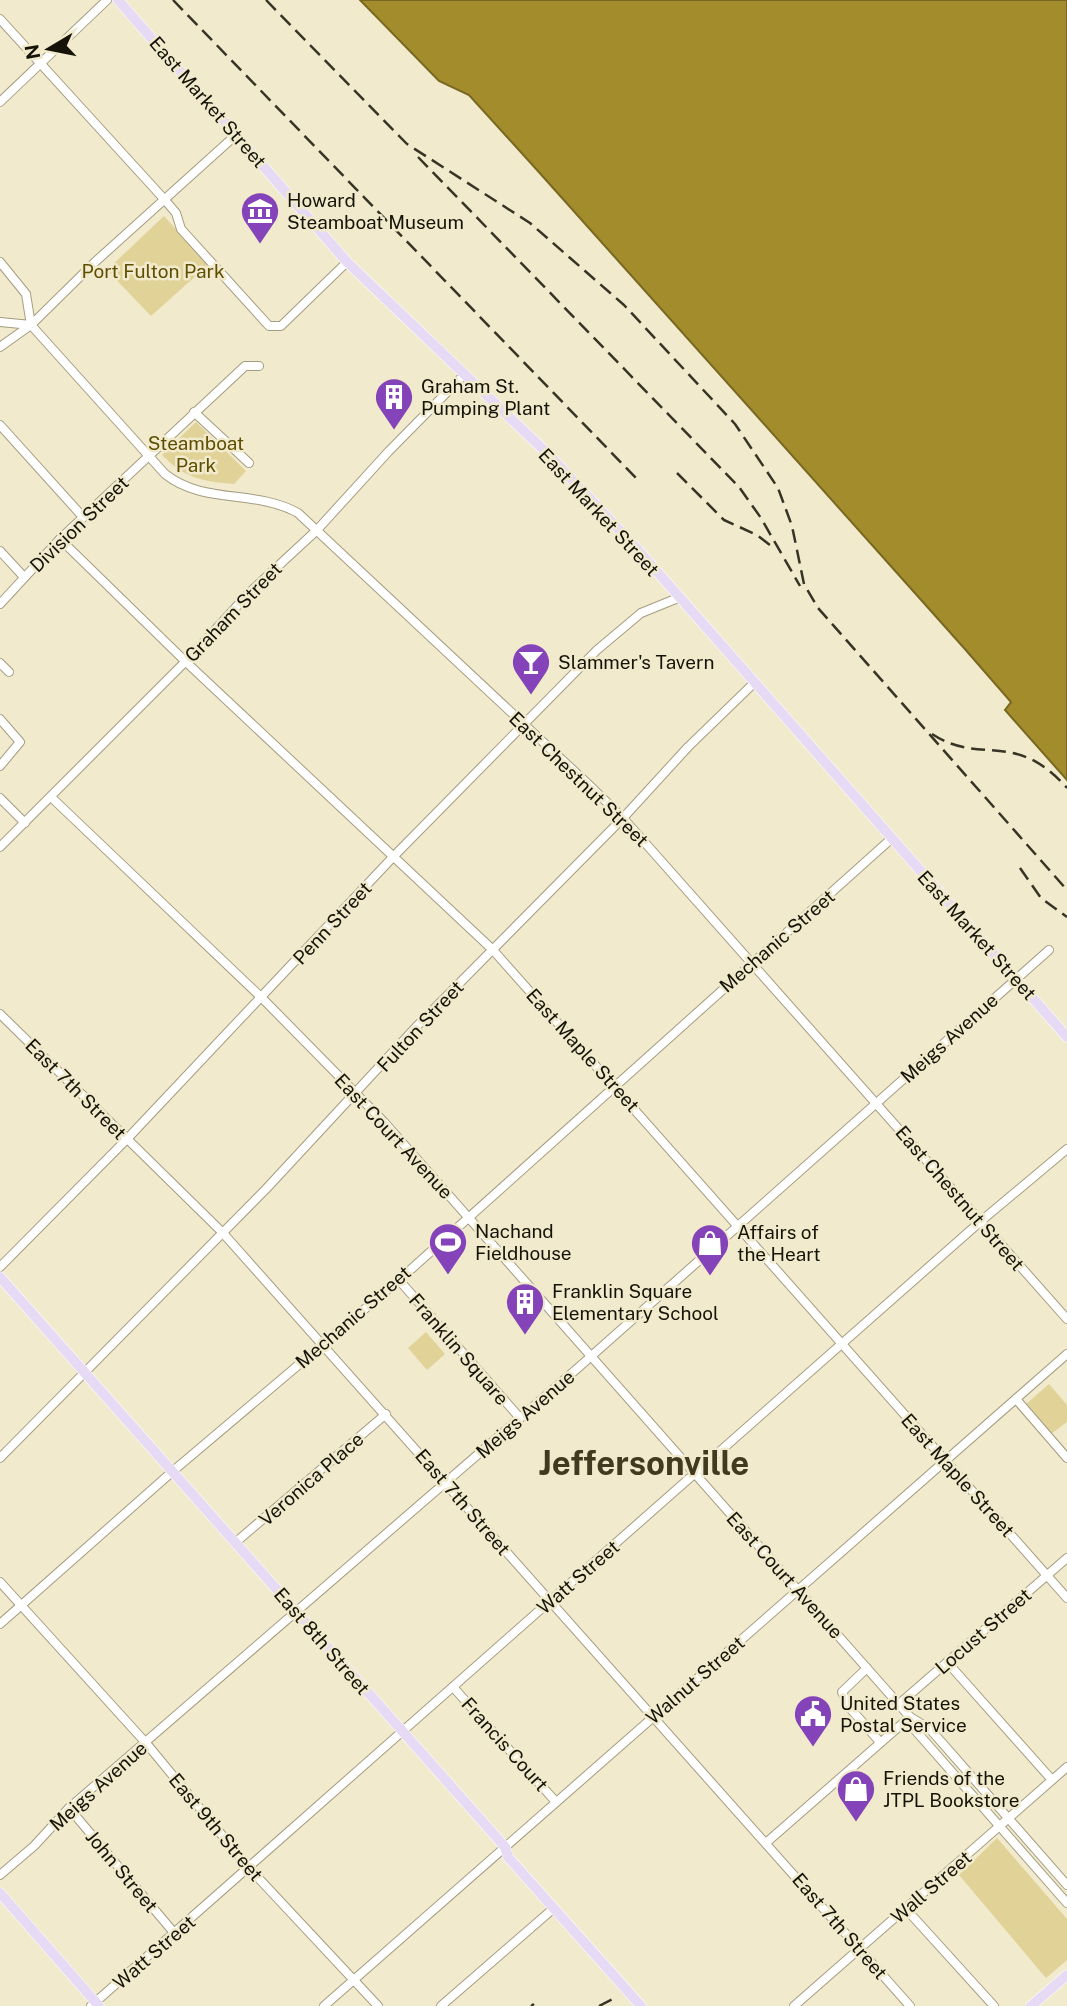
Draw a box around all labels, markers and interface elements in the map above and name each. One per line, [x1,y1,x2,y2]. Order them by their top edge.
north arrow [14,14,84,84]
street label: East Market Street [145,32,271,172]
text: N [20,43,44,61]
place label: Howard Steamboat Museum [287,189,464,233]
museum icon: Howard Steamboat Museum [239,190,281,245]
park label: Port Fulton Park [81,260,225,282]
place label: Graham St. Pumping Plant [421,375,550,419]
building icon: Graham St. Pumping Plant [373,376,415,431]
park label: Steamboat Park [148,432,244,476]
street label: East Market Street [534,444,664,580]
street label: Division Street [25,472,133,576]
street label: Graham Street [180,558,286,666]
bar icon: Slammer's Tavern [510,641,552,696]
place label: Slammer's Tavern [558,651,714,673]
street label: East Chestnut Street [505,707,653,851]
street label: East Market Street [913,866,1041,1004]
street label: Penn Street [288,877,376,969]
street label: Mechanic Street [715,885,839,997]
street label: Fulton Street [372,976,468,1076]
street label: East Maple Street [522,984,644,1116]
street label: Meigs Avenue [896,989,1002,1087]
street label: East 7th Street [21,1034,131,1144]
street label: East Court Avenue [330,1069,458,1203]
street label: East Chestnut Street [891,1121,1029,1275]
place label: Nachand Fieldhouse [475,1220,572,1264]
sports icon: Nachand Fieldhouse [427,1221,469,1276]
place label: Affairs of the Heart [737,1221,821,1265]
shop icon: Affairs of the Heart [689,1222,731,1277]
street label: Mechanic Street [291,1261,415,1373]
place label: Franklin Square Elementary School [552,1280,719,1324]
building icon: Franklin Square Elementary School [504,1281,546,1336]
street label: Franklin Square [405,1289,513,1409]
street label: Meigs Avenue [471,1365,579,1463]
street label: East Maple Street [897,1409,1019,1541]
street label: Veronica Place [254,1428,368,1530]
street label: East 7th Street [411,1444,515,1560]
district label: Jeffersonville [539,1444,749,1482]
street label: East Court Avenue [722,1507,848,1643]
street label: Watt Street [533,1535,623,1619]
street label: East 8th Street [270,1583,374,1699]
street label: Locust Street [931,1583,1035,1679]
street label: Walnut Street [641,1631,749,1729]
place label: United States Postal Service [840,1692,967,1736]
street label: Francis Court [457,1693,553,1795]
public building icon: United States Postal Service [792,1693,834,1748]
street label: Meigs Avenue [45,1737,151,1835]
place label: Friends of the JTPL Bookstore [883,1767,1019,1811]
shop icon: Friends of the JTPL Bookstore [835,1768,877,1823]
street label: East 9th Street [165,1769,267,1885]
street label: John Street [81,1826,163,1916]
street label: Wall Street [886,1846,976,1928]
street label: East 7th Street [788,1868,892,1984]
street label: Watt Street [109,1910,199,1994]

